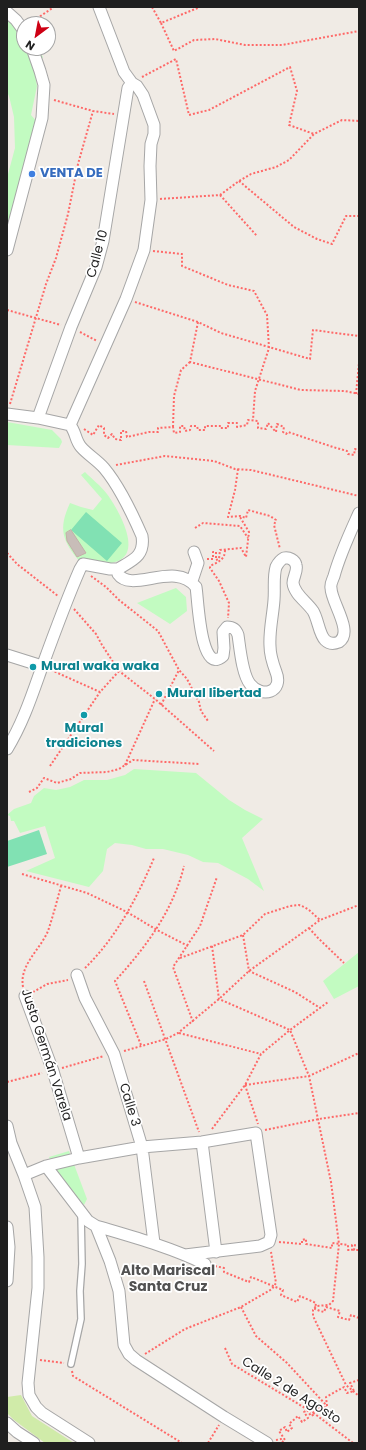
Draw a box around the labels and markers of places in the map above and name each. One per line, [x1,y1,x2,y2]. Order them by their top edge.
place label: VENTA DE [40,166,103,182]
marker: VENTA DE [27,169,37,179]
place label: Mural waka waka [41,659,159,675]
marker: Mural waka waka [28,662,38,672]
place label: Mural libertad [167,686,262,702]
marker: Mural libertad [154,689,164,699]
marker: Mural tradiciones [79,710,89,720]
place label: Mural tradiciones [46,721,122,752]

